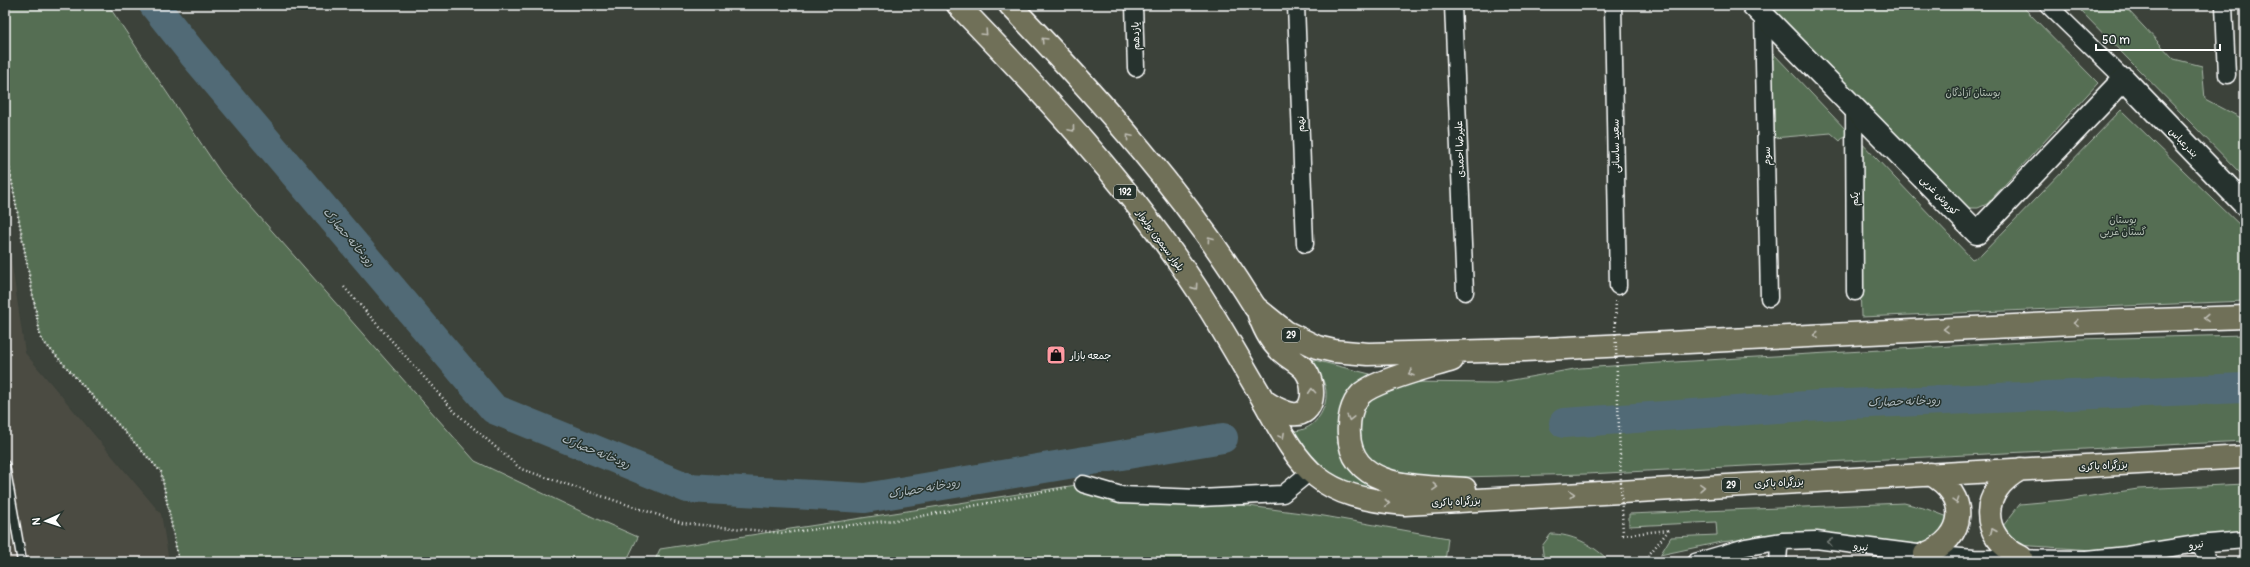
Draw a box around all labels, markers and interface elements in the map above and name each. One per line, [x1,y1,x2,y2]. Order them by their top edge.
street label: یازدهم [1130,21,1143,50]
scale bar [2096,26,2220,52]
one-way arrow [980,28,988,36]
text: 50 m [2102,33,2130,48]
one-way arrow [1041,37,1048,45]
park label: بوستان آزادگان [1945,87,2001,99]
street label: نهم [1295,115,1308,132]
street label: سعید ساسانی [1610,119,1623,173]
street label: علیرضا احمدی [1453,120,1467,178]
one-way arrow [1067,125,1074,132]
street label: بندرعباس [2166,125,2201,160]
one-way arrow [1127,135,1134,142]
street label: سوم [1761,146,1774,166]
street label: کوروش غربی [1917,173,1961,219]
road number: 192 [1114,185,1136,199]
street label: یکم [1849,192,1862,206]
water label: رودخانه حصارک [320,205,377,269]
street label: بلوار سیمون بولیوار [1133,207,1187,274]
park label: بوستان گستان غربی [2100,214,2146,239]
one-way arrow [1208,237,1215,244]
one-way arrow [1190,282,1197,289]
one-way arrow [2203,314,2209,322]
one-way arrow [2073,319,2079,327]
one-way arrow [1943,325,1949,333]
road number: 29 [1282,328,1300,342]
one-way arrow [1813,331,1819,340]
shop icon: جمعه بازار [1045,344,1067,366]
place label: جمعه بازار [1069,350,1112,362]
one-way arrow [1408,369,1415,377]
one-way arrow [1307,388,1316,394]
water label: رودخانه حصارک [1868,394,1940,409]
one-way arrow [1346,414,1355,421]
one-way arrow [1278,431,1285,439]
water label: رودخانه حصارک [560,432,632,471]
street label: بزرگراه باکری [2078,459,2128,473]
water label: رودخانه حصارک [887,476,961,501]
street label: بزرگراه باکری [1754,476,1804,490]
road number: 29 [1722,478,1740,492]
one-way arrow [1432,482,1438,491]
one-way arrow [1699,482,1705,491]
one-way arrow [1569,490,1575,499]
street label: بزرگراه باکری [1431,495,1481,509]
one-way arrow [1951,497,1960,504]
one-way arrow [1384,498,1390,507]
north arrow [26,501,66,541]
text: N [30,517,43,526]
one-way arrow [1990,528,1998,535]
one-way arrow [1827,538,1833,547]
street label: نیرو [2187,538,2204,552]
street label: نیرو [1852,540,1869,554]

